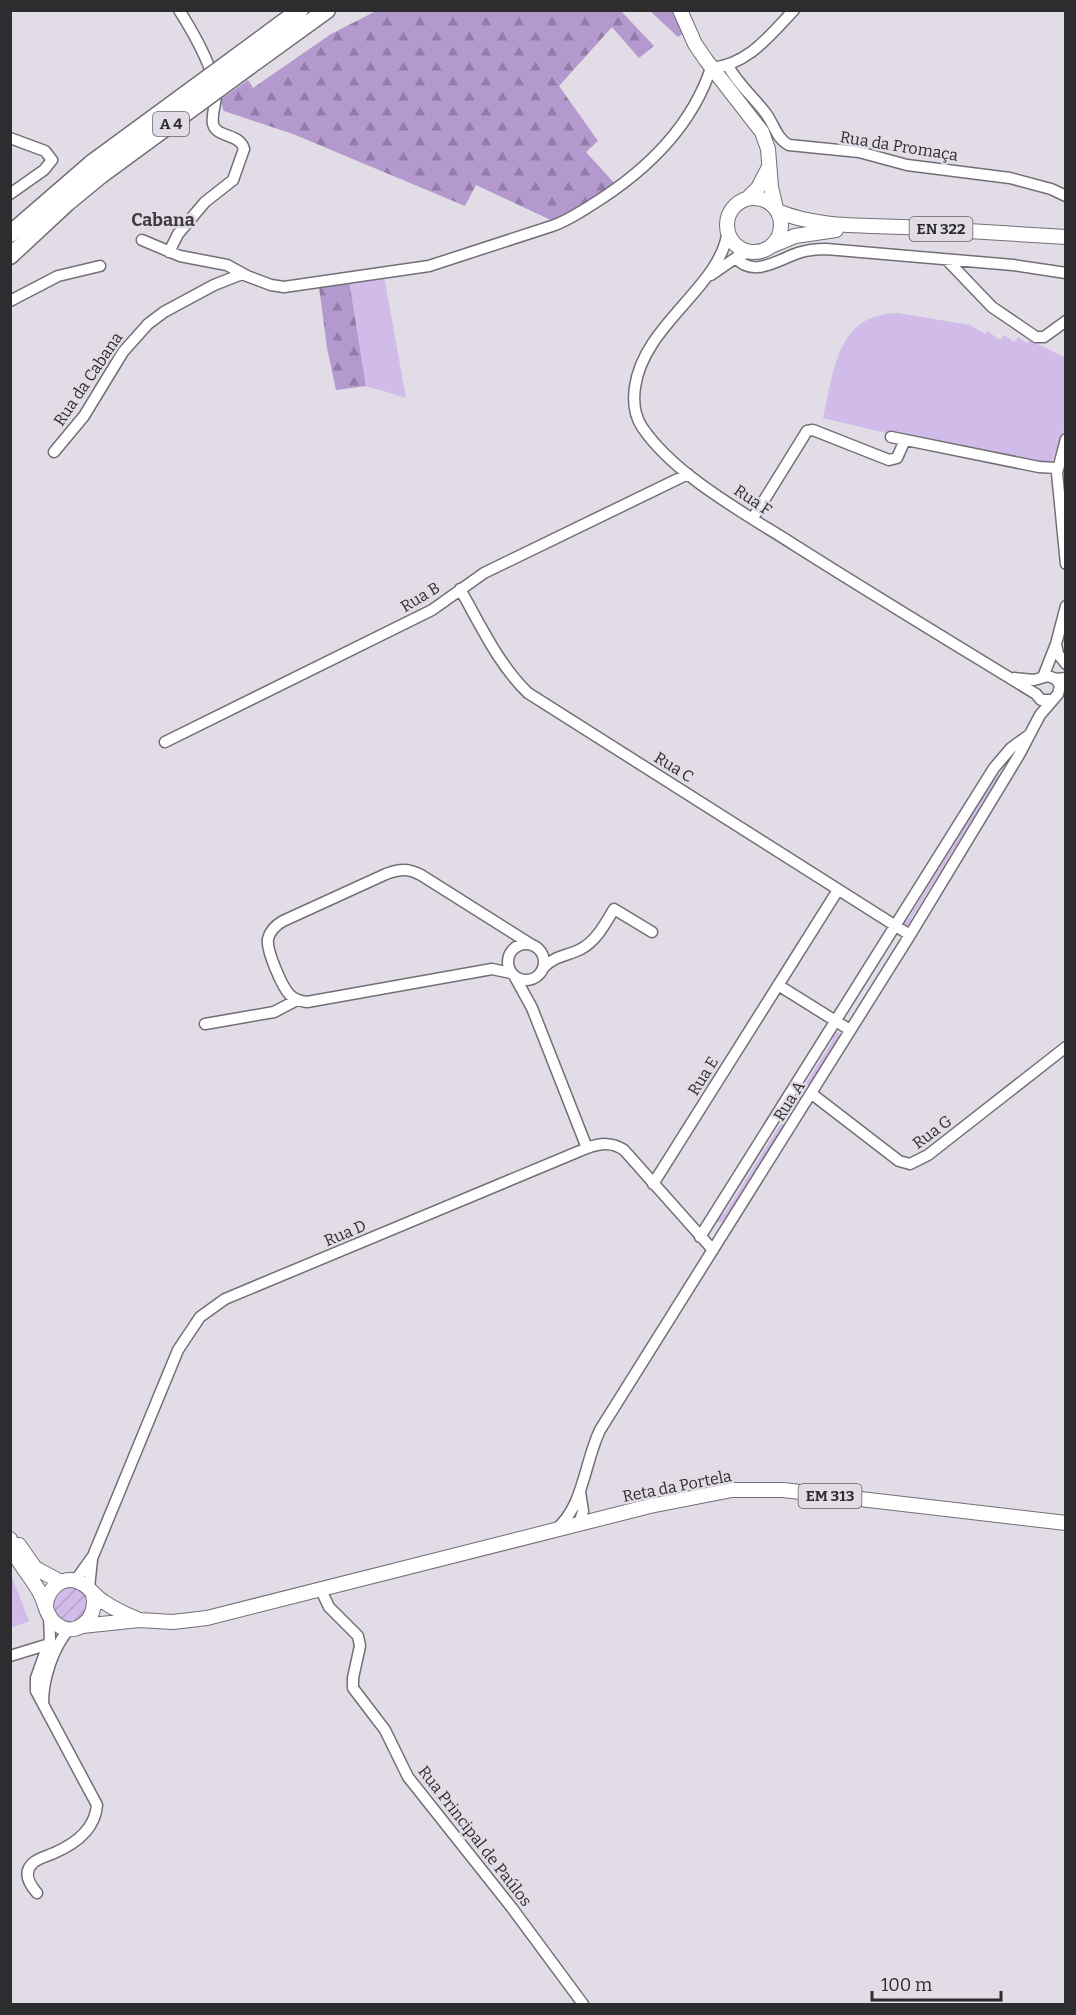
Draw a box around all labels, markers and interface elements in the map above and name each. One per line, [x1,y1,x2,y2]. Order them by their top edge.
road number: A 4 [153,112,189,136]
street label: Rua da Promaça [839,127,960,165]
district label: Cabana [131,209,195,231]
road number: EN 322 [910,217,972,241]
street label: Rua da Cabana [50,328,126,429]
street label: Rua F [731,481,775,519]
street label: Rua B [397,578,443,616]
street label: Rua C [651,748,697,786]
street label: Rua E [684,1053,722,1099]
street label: Rua A [769,1077,809,1124]
street label: Rua G [909,1111,955,1153]
street label: Rua D [321,1216,369,1250]
street label: Reta da Portela [621,1466,733,1506]
road number: EM 313 [798,1484,862,1508]
street label: Rua Principal de Paúlos [414,1762,536,1910]
scale bar [872,1964,1001,2002]
text: 100 m [881,1974,932,1996]

